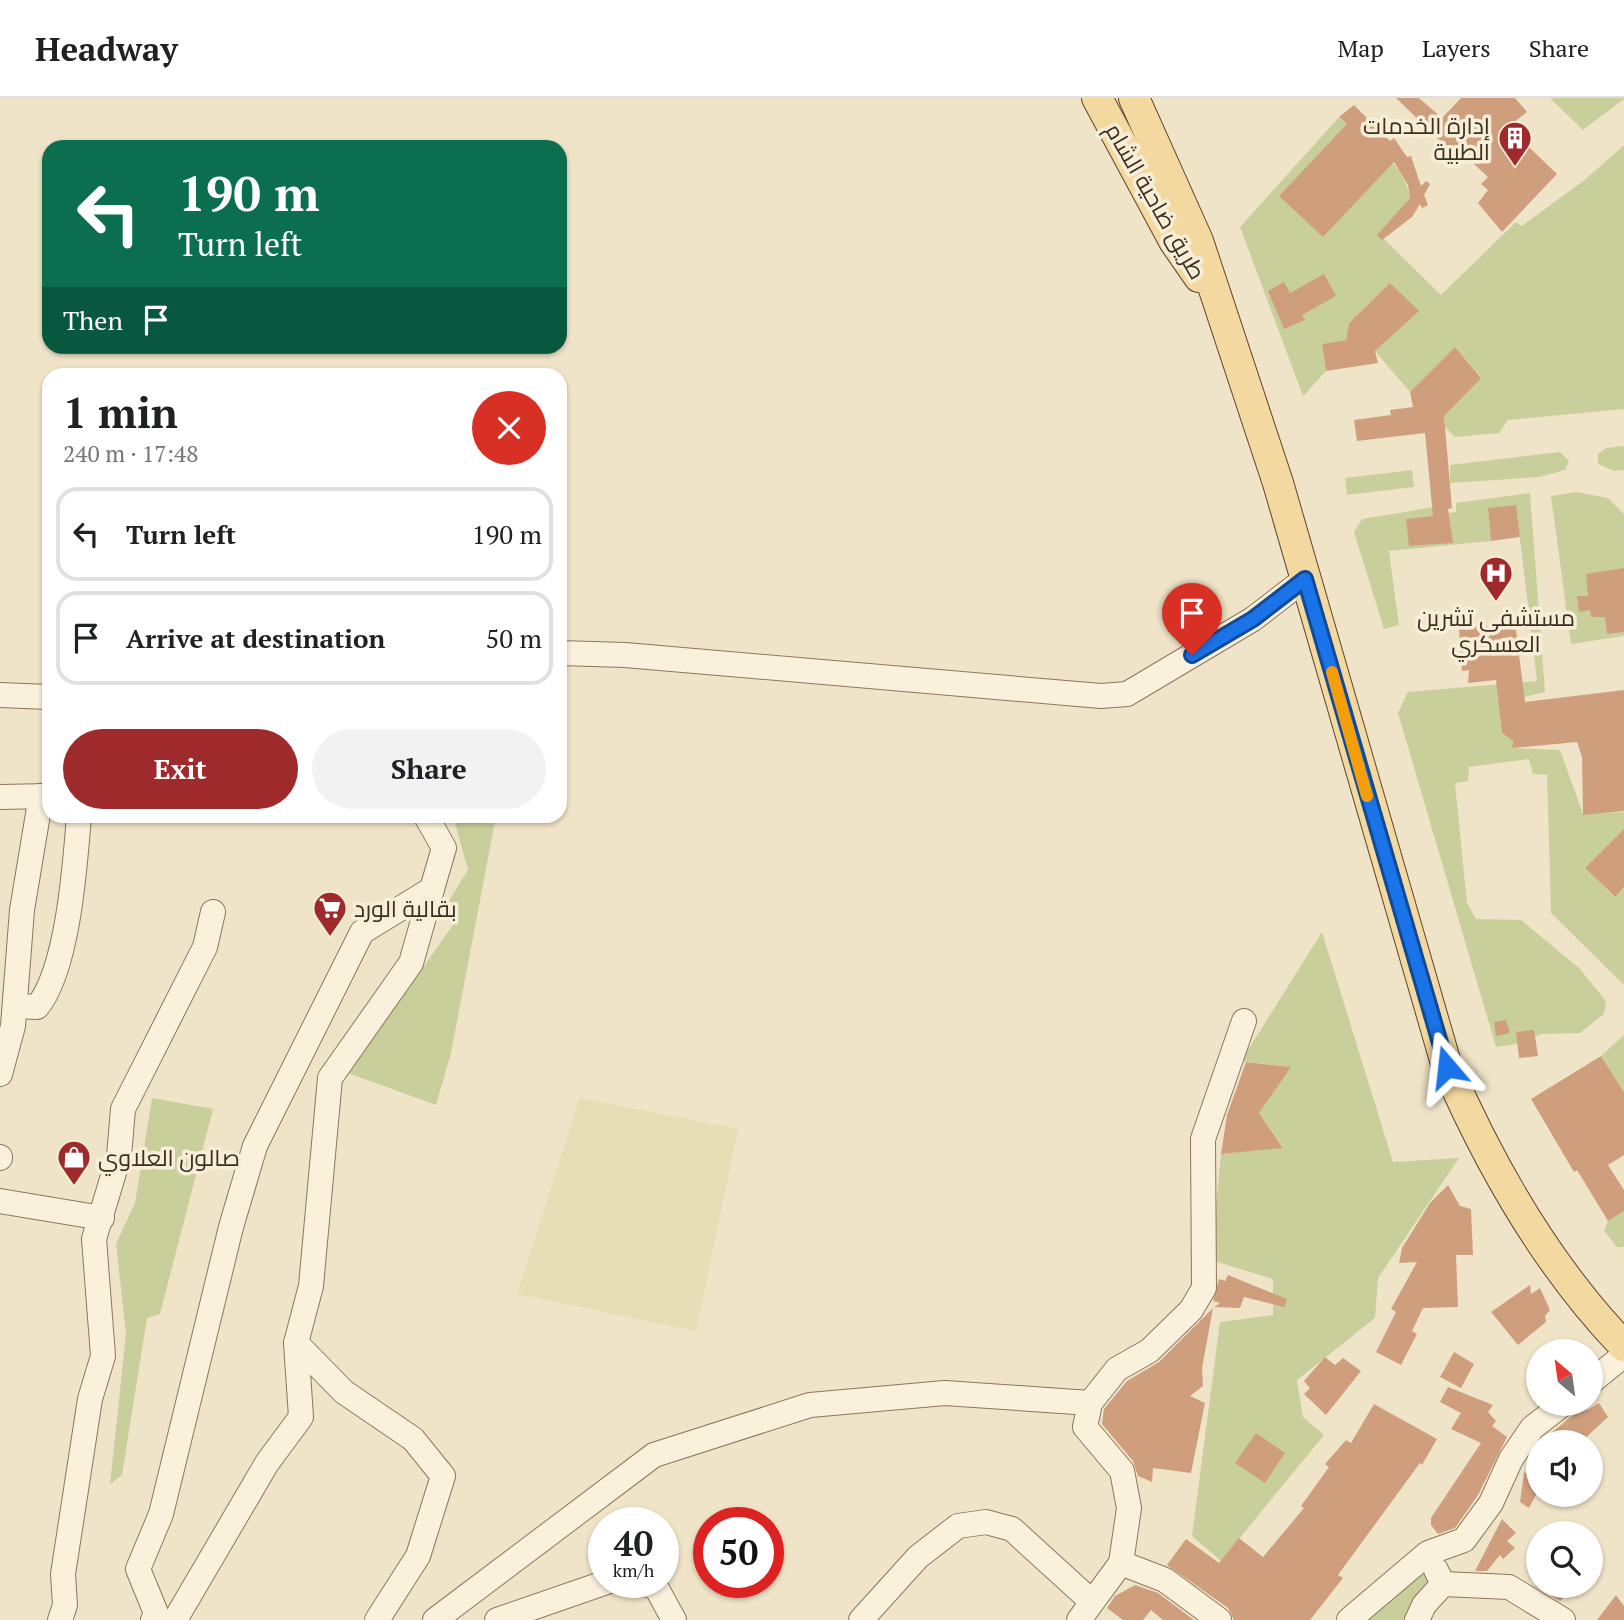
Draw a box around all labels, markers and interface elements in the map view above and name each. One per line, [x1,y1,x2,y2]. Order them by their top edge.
text: Headway [35,27,178,70]
text: Map [1337,32,1384,64]
text: Layers [1422,32,1491,64]
text: Share [1529,32,1589,64]
place label: إدارة الخدمات الطبية [1363,110,1490,167]
street label: طريق ضاحية الشام [1098,117,1213,285]
building icon: إدارة الخدمات الطبية [1496,119,1534,168]
text: 190 m [178,160,320,225]
icon: left [63,168,154,259]
text: Turn left [178,223,302,265]
icon: arrive [137,301,175,339]
text: Then [63,303,123,337]
text: 1 min [63,384,178,440]
button: close [472,391,546,465]
text: 240 m · 17:48 [63,438,198,469]
icon: left [67,515,105,553]
text: Turn left [126,517,236,551]
text: 190 m [472,517,542,551]
hospital icon: مستشفى تشرين العسكري [1477,554,1515,603]
pin [1162,583,1222,655]
icon: arrive [1173,594,1211,632]
place label: مستشفى تشرين العسكري [1417,602,1575,662]
icon: arrive [67,619,105,657]
text: Arrive at destination [126,621,385,655]
text: 50 m [486,621,542,655]
button: Exit [63,729,298,809]
button: Share [312,729,546,809]
supermarket icon: بقالية الورد [311,889,349,938]
place label: بقالية الورد [354,893,457,924]
position arrow [1410,1030,1484,1104]
shop icon: صالون العلاوي [55,1138,93,1187]
place label: صالون العلاوي [98,1142,240,1176]
north arrow [1526,1339,1603,1416]
map controls [1526,1339,1603,1598]
button: sound [1526,1430,1603,1507]
speed limit sign: 50 [693,1507,784,1598]
text: 40 [614,1520,653,1566]
button: search [1526,1521,1603,1598]
text: km/h [613,1558,654,1582]

